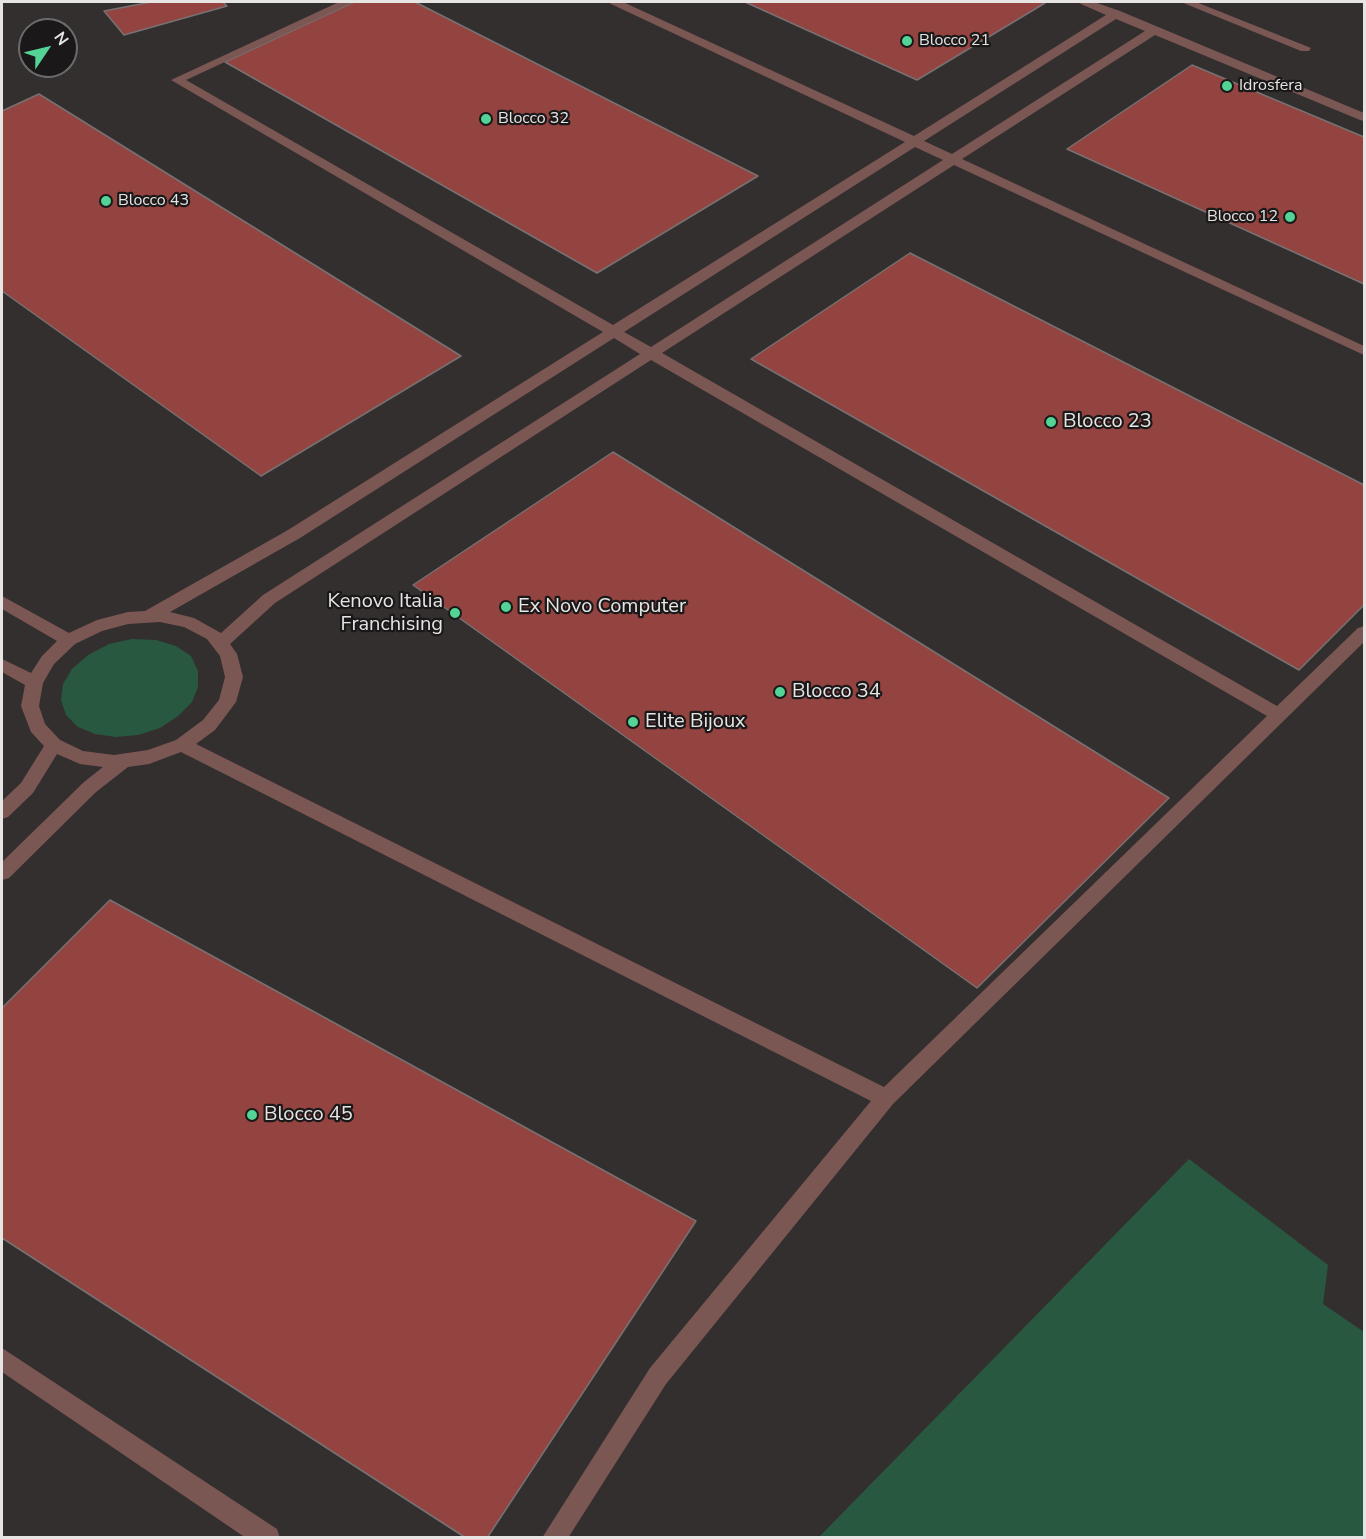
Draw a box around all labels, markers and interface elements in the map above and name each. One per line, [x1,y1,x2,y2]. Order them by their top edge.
north arrow [18,18,78,78]
text: N [49,28,74,50]
place label: Blocco 21 [919,31,990,51]
marker: Blocco 21 [900,34,914,48]
place label: Idrosfera [1239,76,1302,96]
marker: Idrosfera [1220,79,1234,93]
place label: Blocco 32 [498,109,569,129]
marker: Blocco 32 [479,112,493,126]
place label: Blocco 43 [118,191,189,211]
marker: Blocco 43 [99,194,113,208]
place label: Blocco 12 [1207,207,1278,227]
marker: Blocco 12 [1283,210,1297,224]
place label: Blocco 23 [1063,410,1152,434]
marker: Blocco 23 [1044,415,1058,429]
place label: Kenovo Italia Franchising [327,590,443,637]
place label: Ex Novo Computer [518,595,686,619]
marker: Ex Novo Computer [499,600,513,614]
marker: Kenovo Italia Franchising [448,606,462,620]
place label: Blocco 34 [792,680,881,704]
marker: Blocco 34 [773,685,787,699]
place label: Elite Bijoux [645,710,746,734]
marker: Elite Bijoux [626,715,640,729]
place label: Blocco 45 [264,1103,353,1127]
marker: Blocco 45 [245,1108,259,1122]

